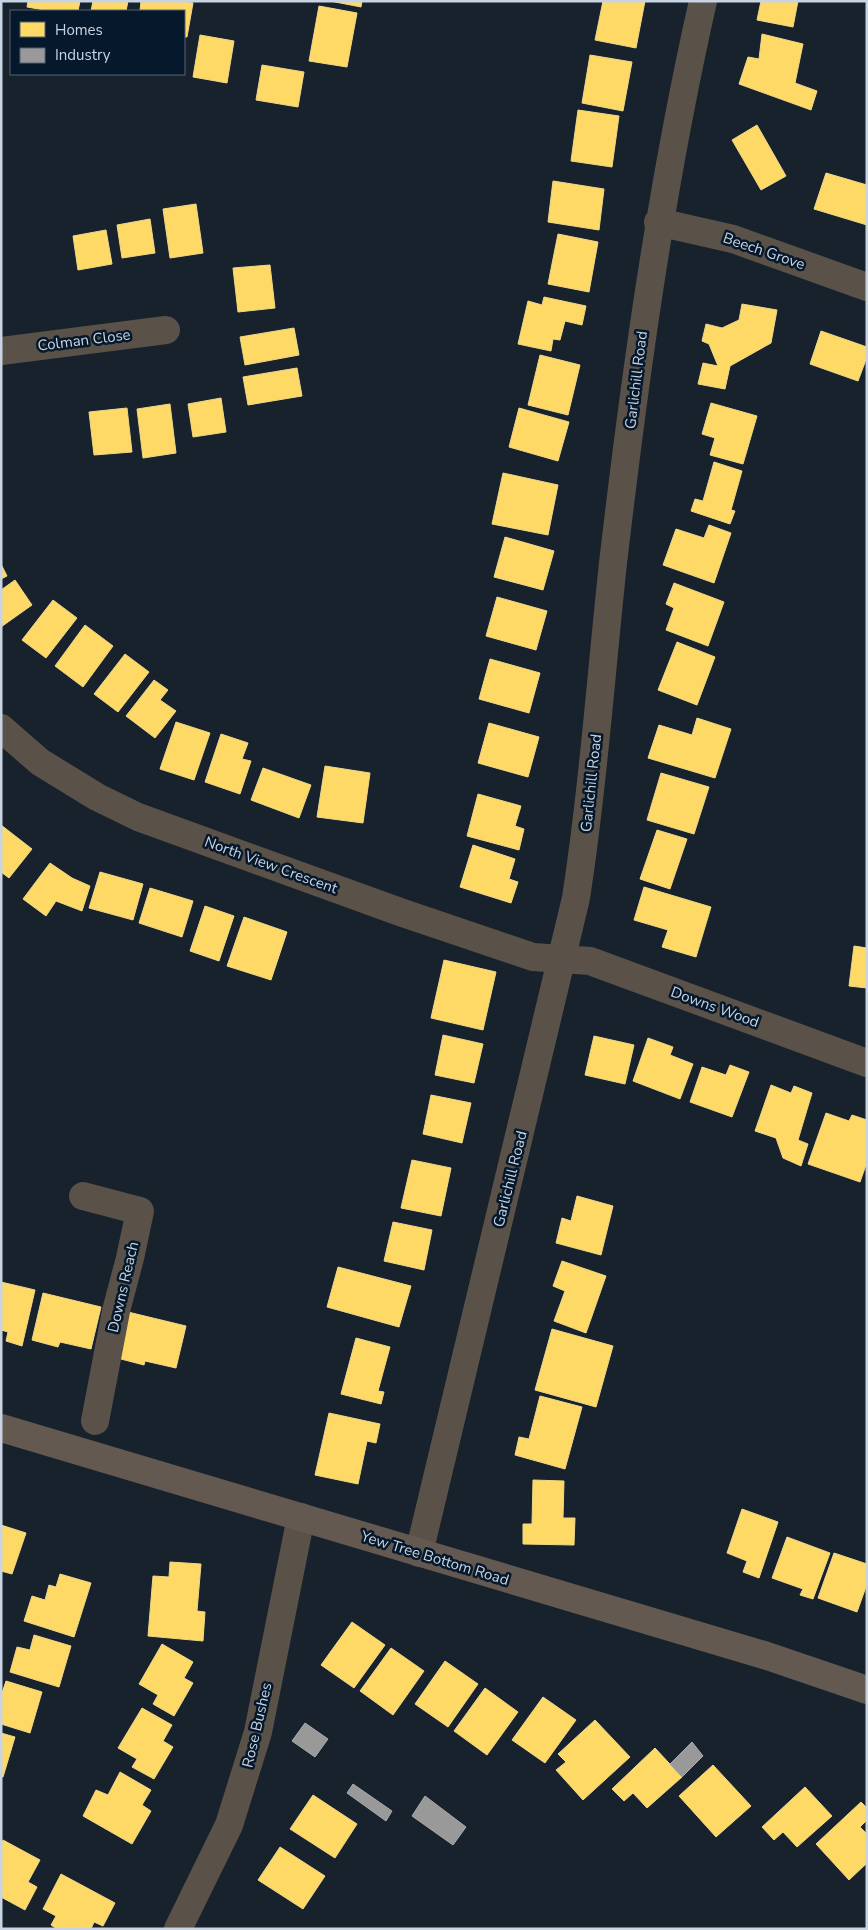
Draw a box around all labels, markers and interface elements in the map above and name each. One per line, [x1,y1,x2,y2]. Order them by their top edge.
legend [10,10,185,75]
text: Homes [55,20,103,40]
text: Industry [55,45,111,65]
street label: Beech Grove [720,228,808,274]
street label: Colman Close [36,324,132,356]
street label: Garlichill Road [620,330,652,430]
street label: Garlichill Road [576,733,606,833]
street label: North View Crescent [202,832,341,899]
street label: Downs Wood [668,982,762,1032]
street label: Garlichill Road [488,1129,532,1229]
street label: Downs Reach [103,1240,143,1334]
street label: Yew Tree Bottom Road [358,1526,511,1590]
street label: Rose Bushes [237,1680,277,1770]

